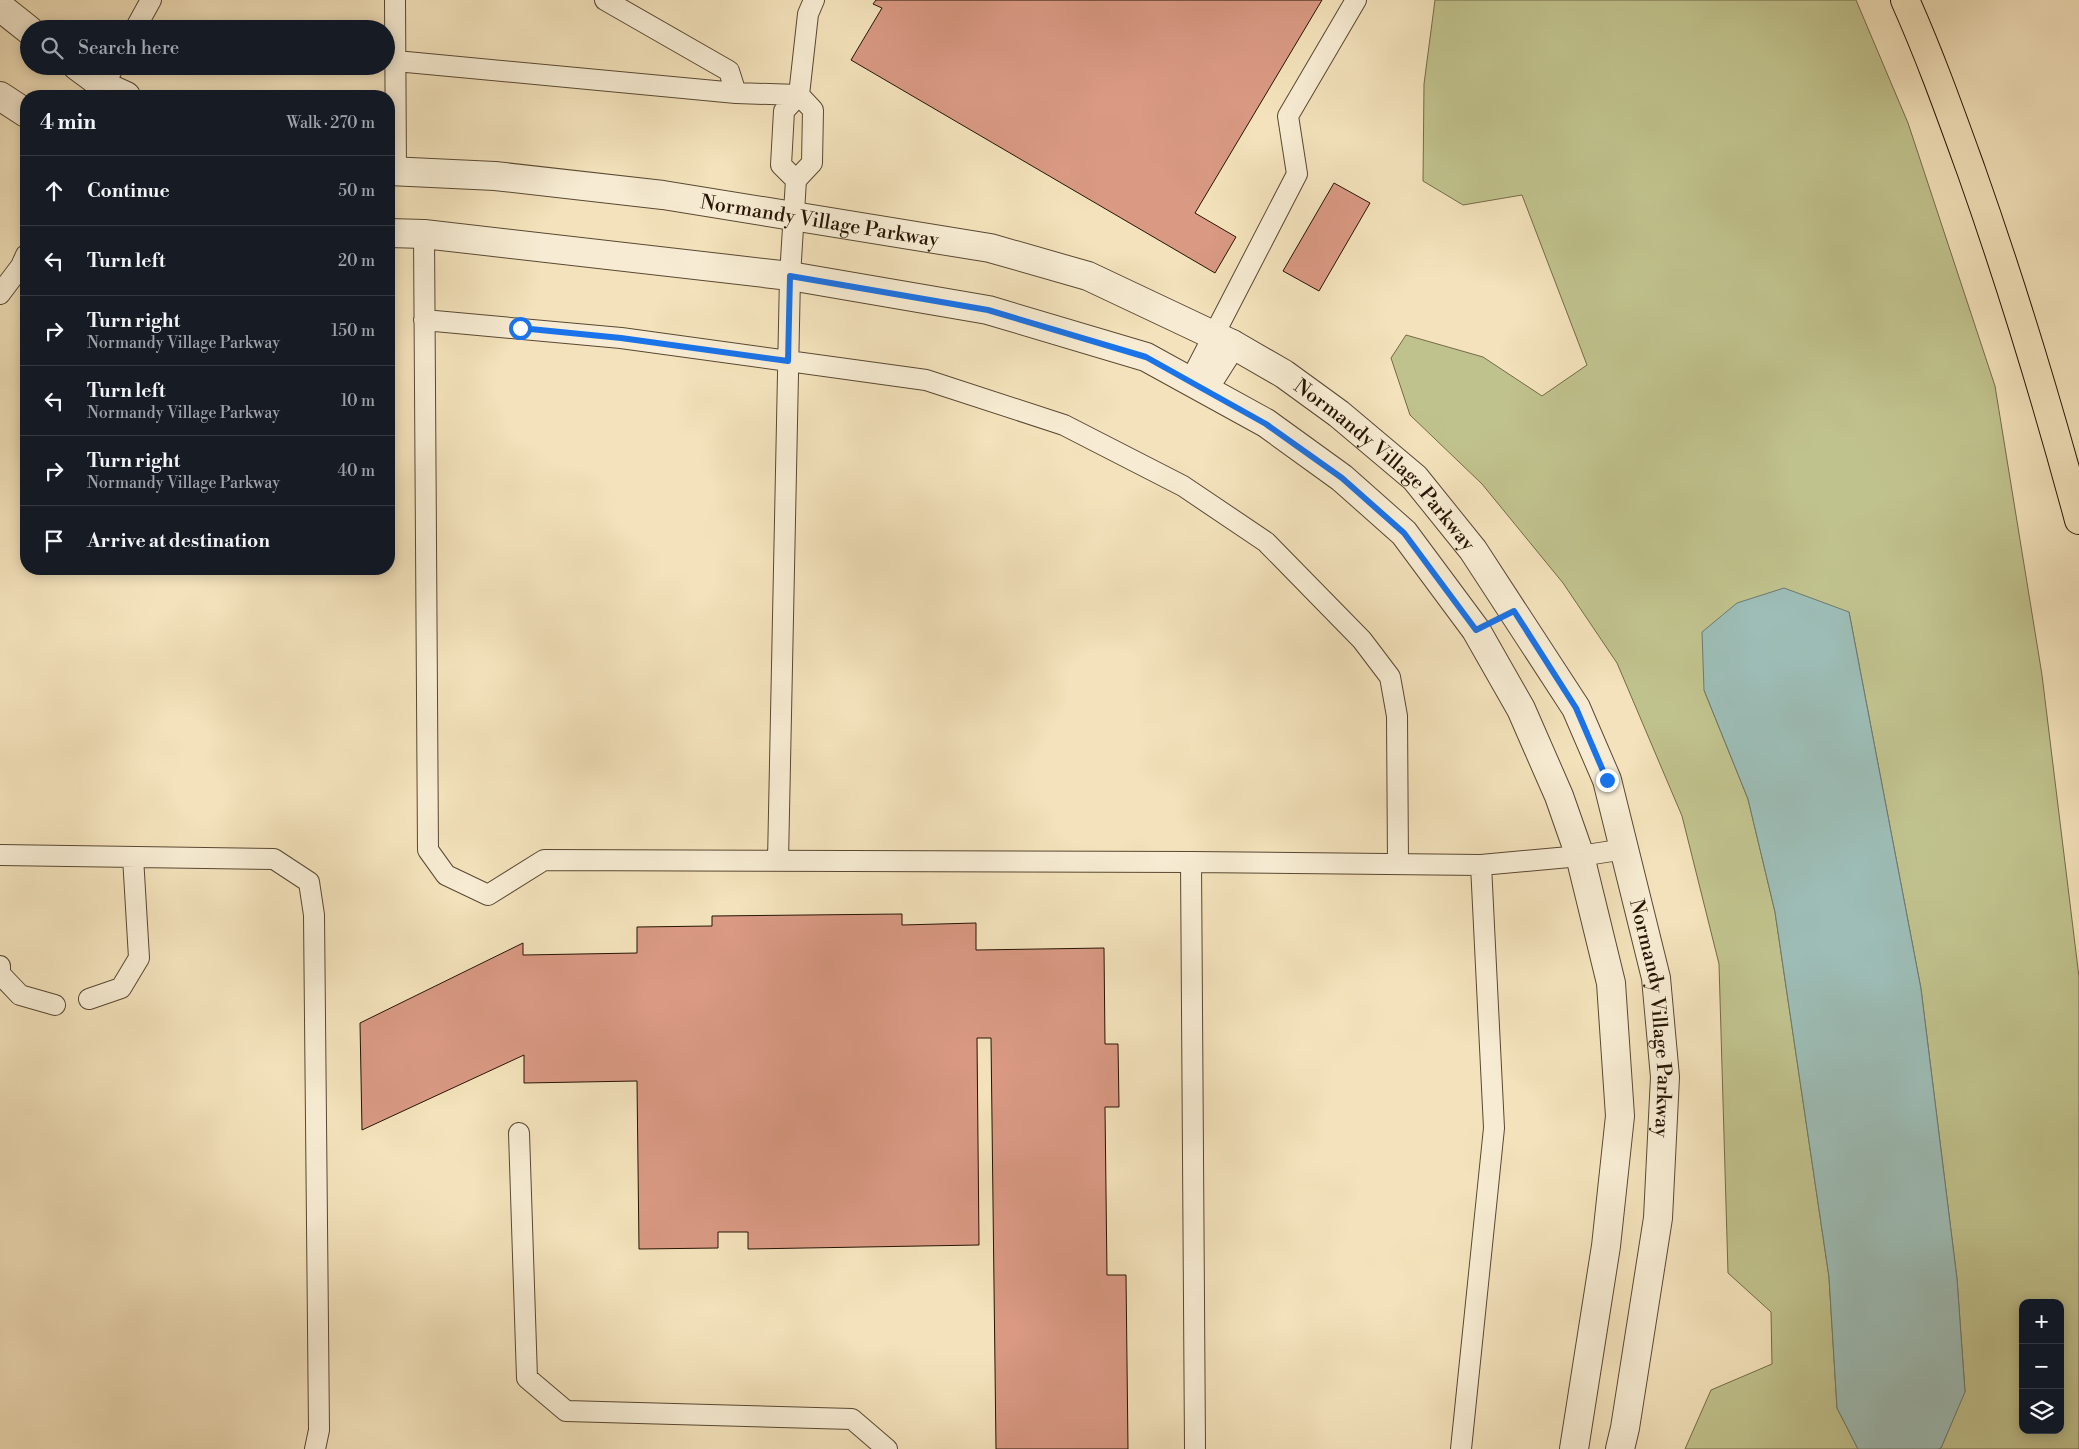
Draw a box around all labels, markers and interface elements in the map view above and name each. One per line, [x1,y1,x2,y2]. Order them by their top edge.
search box [20,20,395,75]
icon: search [38,34,66,62]
text: Search here [78,36,179,60]
text: 4 min [40,110,96,136]
text: Walk · 270 m [286,113,375,133]
icon: ahead [40,177,68,205]
text: Continue [87,179,170,203]
text: 50 m [338,181,375,201]
street label: Normandy Village Parkway [698,190,941,254]
icon: left [40,247,68,275]
text: Turn left [87,249,166,273]
text: 20 m [338,251,375,271]
text: Turn right [87,309,180,333]
icon: right [40,317,68,345]
route start [509,317,532,340]
text: 150 m [331,321,375,341]
text: Normandy Village Parkway [87,333,280,353]
street label: Normandy Village Parkway [1288,374,1480,557]
text: Turn left [87,379,166,403]
icon: left [40,387,68,415]
text: 10 m [341,391,375,411]
text: Normandy Village Parkway [87,403,280,423]
text: Turn right [87,449,180,473]
icon: right [40,457,68,485]
text: 40 m [338,461,375,481]
text: Normandy Village Parkway [87,473,280,493]
icon: arrive [40,527,68,555]
text: Arrive at destination [87,529,270,553]
route end [1596,769,1619,792]
street label: Normandy Village Parkway [1623,897,1676,1139]
map controls [2019,1299,2064,1434]
button: + [2019,1299,2064,1344]
button: − [2019,1344,2064,1389]
button: layers [2019,1389,2064,1434]

